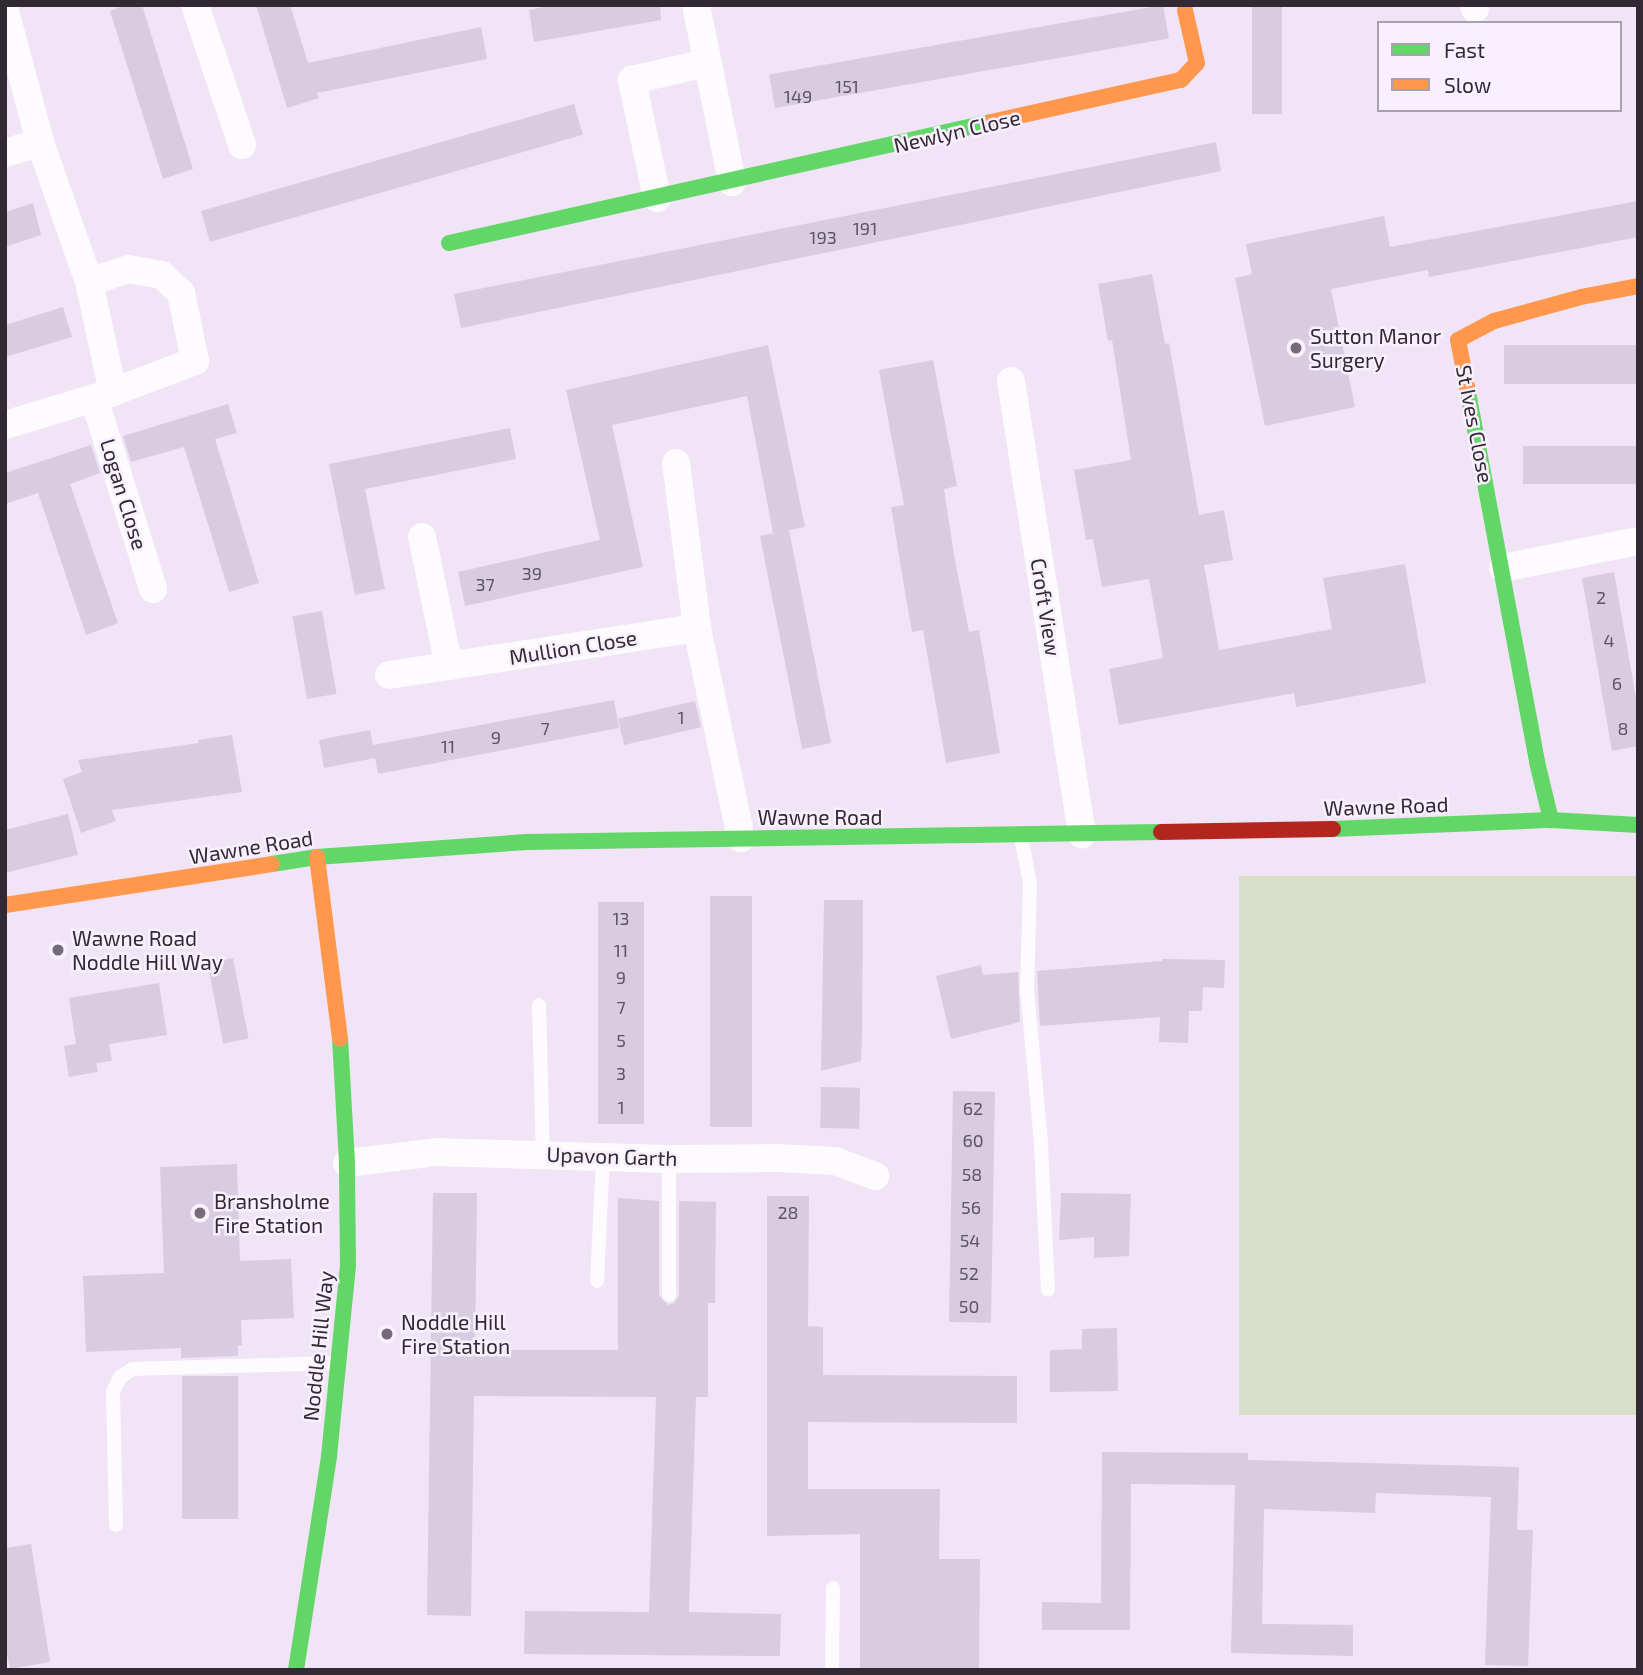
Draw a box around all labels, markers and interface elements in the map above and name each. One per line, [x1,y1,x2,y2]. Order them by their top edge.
legend [1377,21,1622,112]
text: Fast [1444,37,1485,62]
text: Slow [1444,72,1491,97]
house number: 151 [835,75,859,97]
house number: 149 [784,85,812,107]
street label: Newlyn Close [891,104,1023,158]
house number: 191 [853,217,877,239]
house number: 193 [809,226,837,248]
place label: Sutton Manor Surgery [1310,323,1441,373]
marker: Sutton Manor Surgery [1288,340,1304,356]
street label: St Ives Close [1451,363,1499,485]
street label: Logan Close [95,435,153,553]
street label: Croft View [1026,556,1066,658]
house number: 39 [522,562,542,584]
house number: 37 [475,573,495,595]
house number: 2 [1596,586,1606,608]
street label: Mullion Close [507,624,639,670]
house number: 4 [1603,629,1615,651]
house number: 6 [1612,672,1622,694]
house number: 1 [677,706,685,728]
house number: 7 [540,717,550,739]
house number: 8 [1618,717,1628,739]
house number: 9 [491,726,501,748]
house number: 11 [441,735,455,757]
street label: Wawne Road [1323,791,1449,821]
street label: Wawne Road [757,804,883,830]
street label: Wawne Road [187,825,315,869]
house number: 13 [612,907,630,929]
place label: Wawne Road Noddle Hill Way [72,925,224,975]
house number: 11 [614,939,628,961]
marker: Wawne Road Noddle Hill Way [50,942,66,958]
house number: 9 [616,966,626,988]
house number: 7 [616,996,626,1018]
house number: 5 [616,1029,626,1051]
house number: 3 [616,1062,626,1084]
house number: 1 [617,1096,625,1118]
house number: 62 [963,1097,983,1119]
house number: 60 [962,1129,984,1151]
street label: Upavon Garth [546,1141,678,1171]
house number: 58 [962,1163,982,1185]
place label: Bransholme Fire Station [214,1188,330,1238]
house number: 56 [961,1196,981,1218]
house number: 28 [777,1201,799,1223]
marker: Bransholme Fire Station [192,1205,208,1221]
house number: 54 [960,1229,980,1251]
house number: 52 [959,1262,979,1284]
street label: Noddle Hill Way [298,1269,338,1423]
house number: 50 [959,1295,979,1317]
place label: Noddle Hill Fire Station [401,1309,510,1359]
marker: Noddle Hill Fire Station [379,1326,395,1342]

